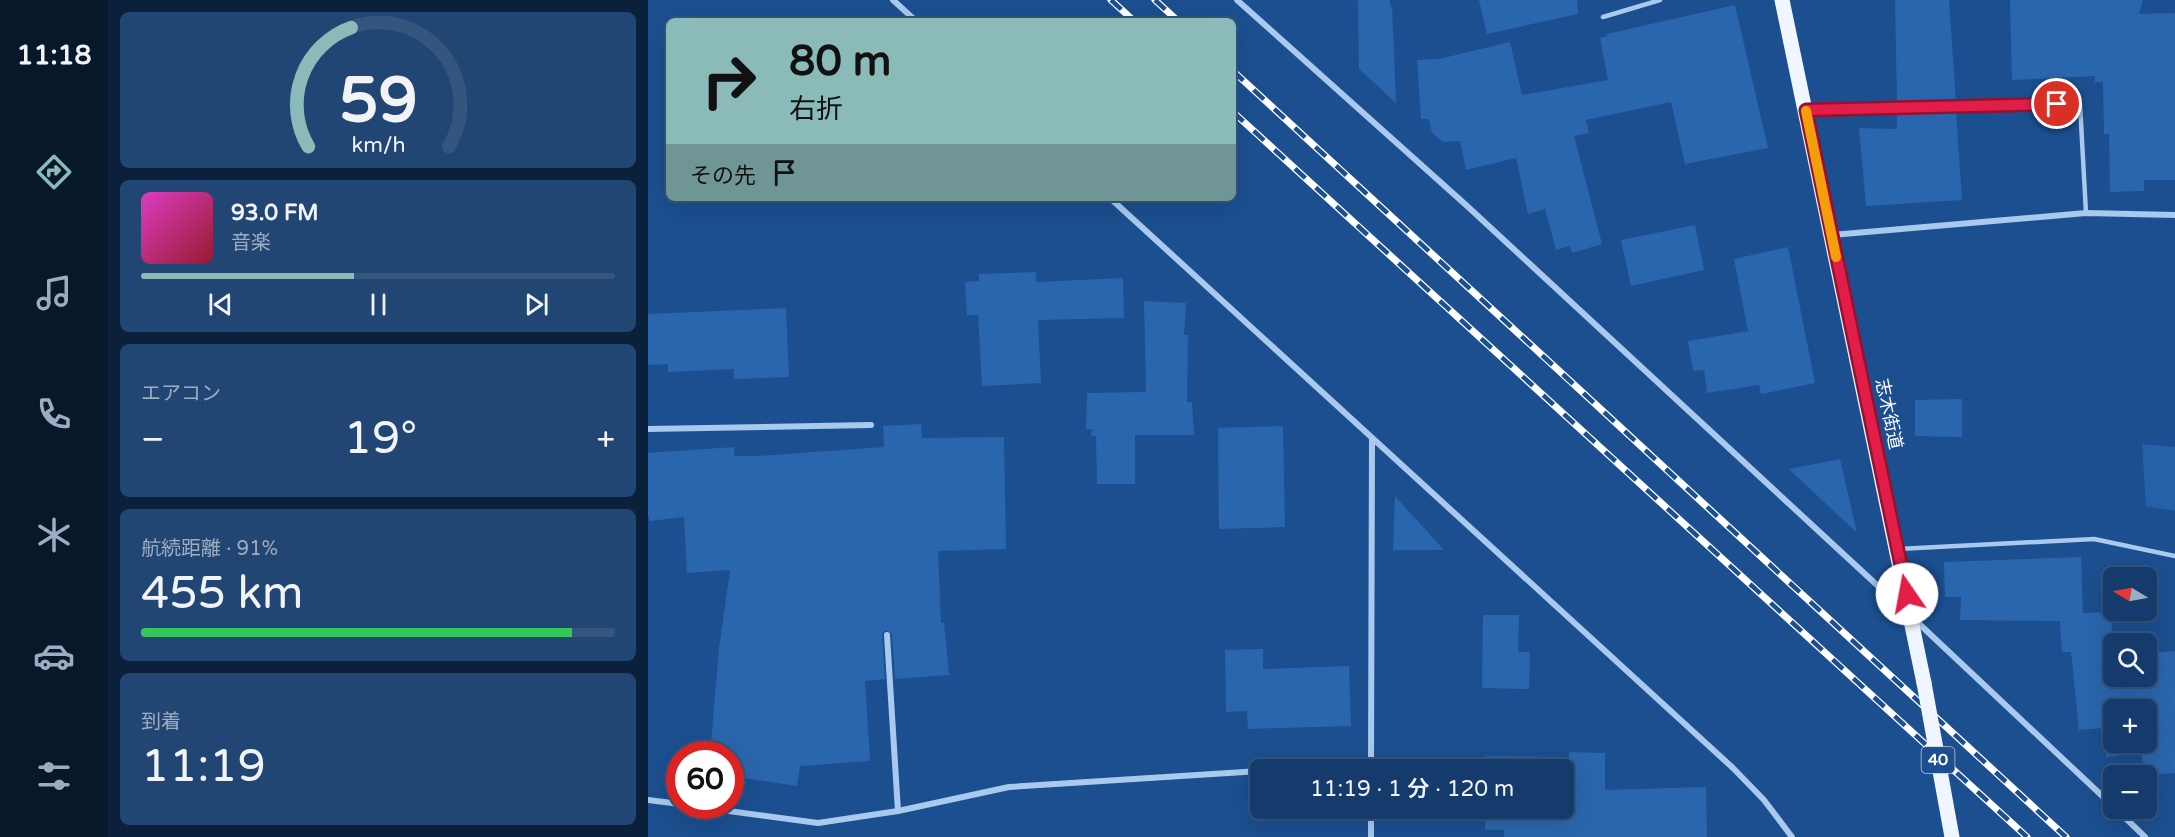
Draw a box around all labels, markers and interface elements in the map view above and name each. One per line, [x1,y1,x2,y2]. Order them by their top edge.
text: 80 m [789,36,891,87]
text: 11:18 [17,39,91,72]
icon: right [690,42,768,120]
text: 59 [339,64,417,139]
pin [2031,78,2082,129]
icon: arrive [2040,87,2073,120]
text: 右折 [789,93,843,126]
text: km/h [351,132,405,158]
icon: directions [33,151,75,193]
icon: arrive [768,156,801,189]
text: その先 [690,163,756,189]
text: 93.0 FM [231,200,319,226]
text: 音楽 [231,231,271,255]
icon: music [33,272,75,314]
icon: previous [204,288,237,321]
icon: pause [362,288,395,321]
icon: next [520,288,553,321]
street label: 志木街道 [1871,376,1907,452]
text: エアコン [141,382,221,406]
icon: phone [33,393,75,435]
text: 19° [344,412,417,466]
text: − [141,420,165,459]
text: + [596,420,615,459]
icon: climate [33,514,75,556]
text: 航続距離 · 91% [141,537,278,561]
position arrow [1875,562,1939,626]
text: 455 km [141,567,303,621]
north arrow [2103,567,2157,621]
map controls [2103,567,2157,819]
button: search [2103,633,2157,687]
icon: car [33,635,75,677]
button: + [2103,699,2157,753]
text: 到着 [141,710,181,734]
text: 11:19 [141,740,266,794]
speed limit sign: 60 [666,741,744,819]
road number: 40 [1922,747,1954,773]
icon: filters [33,755,75,797]
button: − [2103,765,2157,819]
text: 11:19 · 1 分 · 120 m [1310,776,1514,802]

